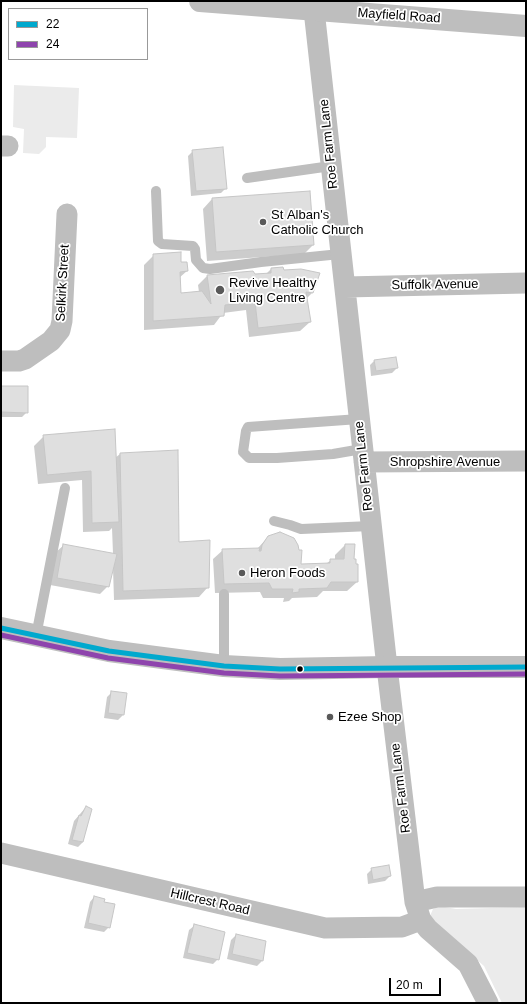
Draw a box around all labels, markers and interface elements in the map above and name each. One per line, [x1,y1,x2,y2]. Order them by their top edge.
street label: Mayfield Road [357,5,441,27]
legend [8,8,148,60]
text: 22 [46,17,59,31]
text: 24 [46,37,59,51]
street label: Roe Farm Lane [317,98,341,190]
place label: St Alban's Catholic Church [271,207,363,238]
marker: St Alban's Catholic Church [258,217,268,227]
street label: Selkirk Street [53,244,73,322]
place label: Revive Healthy Living Centre [229,275,316,306]
street label: Suffolk Avenue [391,276,479,294]
marker: Revive Healthy Living Centre [214,284,226,296]
street label: Roe Farm Lane [352,420,376,512]
street label: Shropshire Avenue [390,454,500,470]
place label: Heron Foods [250,565,325,581]
marker: Heron Foods [237,568,247,578]
unlabelled marker [295,664,305,674]
place label: Ezee Shop [338,709,402,725]
marker: Ezee Shop [325,712,335,722]
street label: Roe Farm Lane [388,742,414,834]
street label: Hillcrest Road [169,885,251,919]
scale bar [391,970,443,996]
text: 20 m [396,978,423,992]

